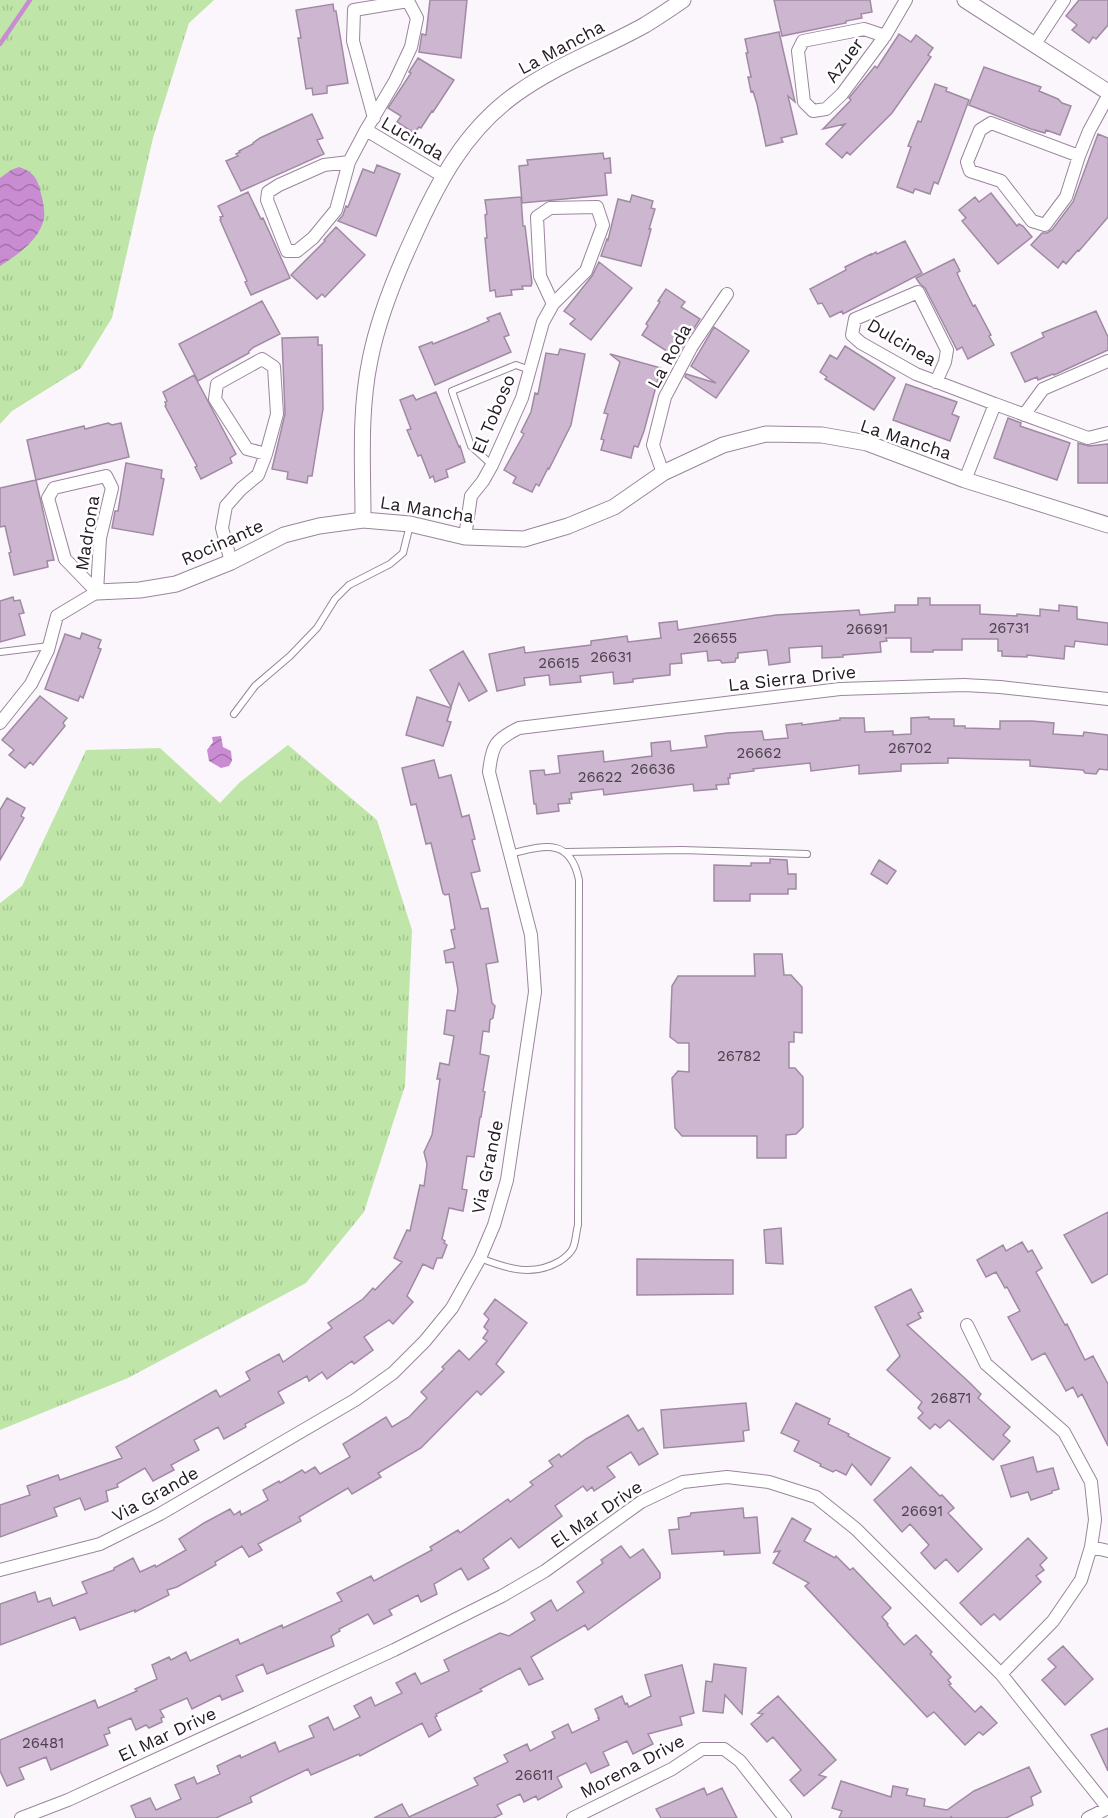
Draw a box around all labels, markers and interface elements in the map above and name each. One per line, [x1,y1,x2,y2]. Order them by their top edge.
street label: La Mancha [514,16,608,78]
street label: Azuer [820,34,868,86]
street label: Lucinda [378,112,448,164]
street label: Dulcinea [864,314,940,370]
street label: La Roda [643,320,695,392]
street label: El Toboso [467,371,519,457]
street label: La Mancha [858,414,954,464]
street label: La Mancha [379,491,475,527]
street label: Madrona [71,494,103,572]
street label: Rocinante [178,515,266,569]
house number: 26731 [989,619,1029,637]
house number: 26691 [846,620,888,638]
house number: 26655 [693,629,737,647]
house number: 26631 [590,648,632,666]
house number: 26615 [538,654,580,672]
street label: La Sierra Drive [727,661,857,695]
house number: 26702 [888,739,932,757]
house number: 26662 [737,744,781,762]
house number: 26636 [631,760,675,778]
house number: 26622 [578,768,622,786]
house number: 26782 [717,1047,761,1065]
street label: Via Grande [467,1118,507,1216]
house number: 26871 [931,1389,971,1407]
street label: Via Grande [108,1462,202,1526]
street label: El Mar Drive [546,1476,646,1552]
house number: 26691 [901,1502,943,1520]
street label: El Mar Drive [115,1702,219,1766]
street label: Morena Drive [576,1730,688,1802]
house number: 26481 [22,1734,64,1752]
house number: 26611 [515,1766,553,1784]

